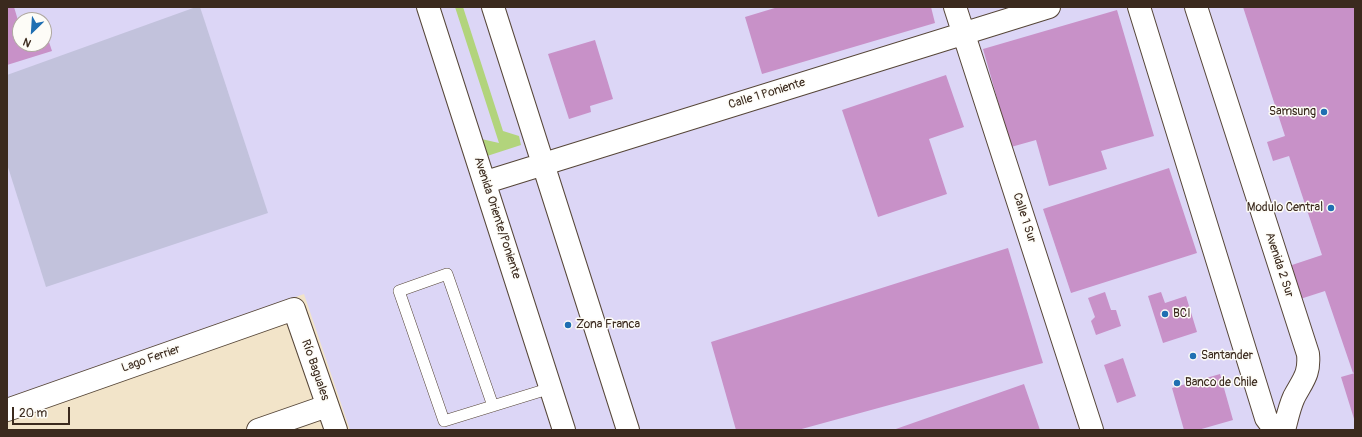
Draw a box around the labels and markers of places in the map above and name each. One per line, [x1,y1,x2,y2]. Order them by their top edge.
place label: Samsung [1269,105,1316,119]
marker: Samsung [1319,107,1329,117]
place label: Modulo Central [1247,201,1323,215]
marker: Modulo Central [1326,203,1336,213]
place label: BCI [1173,307,1191,321]
marker: BCI [1160,309,1170,319]
place label: Zona Franca [576,318,640,332]
marker: Zona Franca [563,320,573,330]
place label: Santander [1201,349,1253,363]
marker: Santander [1188,351,1198,361]
place label: Banco de Chile [1185,376,1258,390]
marker: Banco de Chile [1172,378,1182,388]

